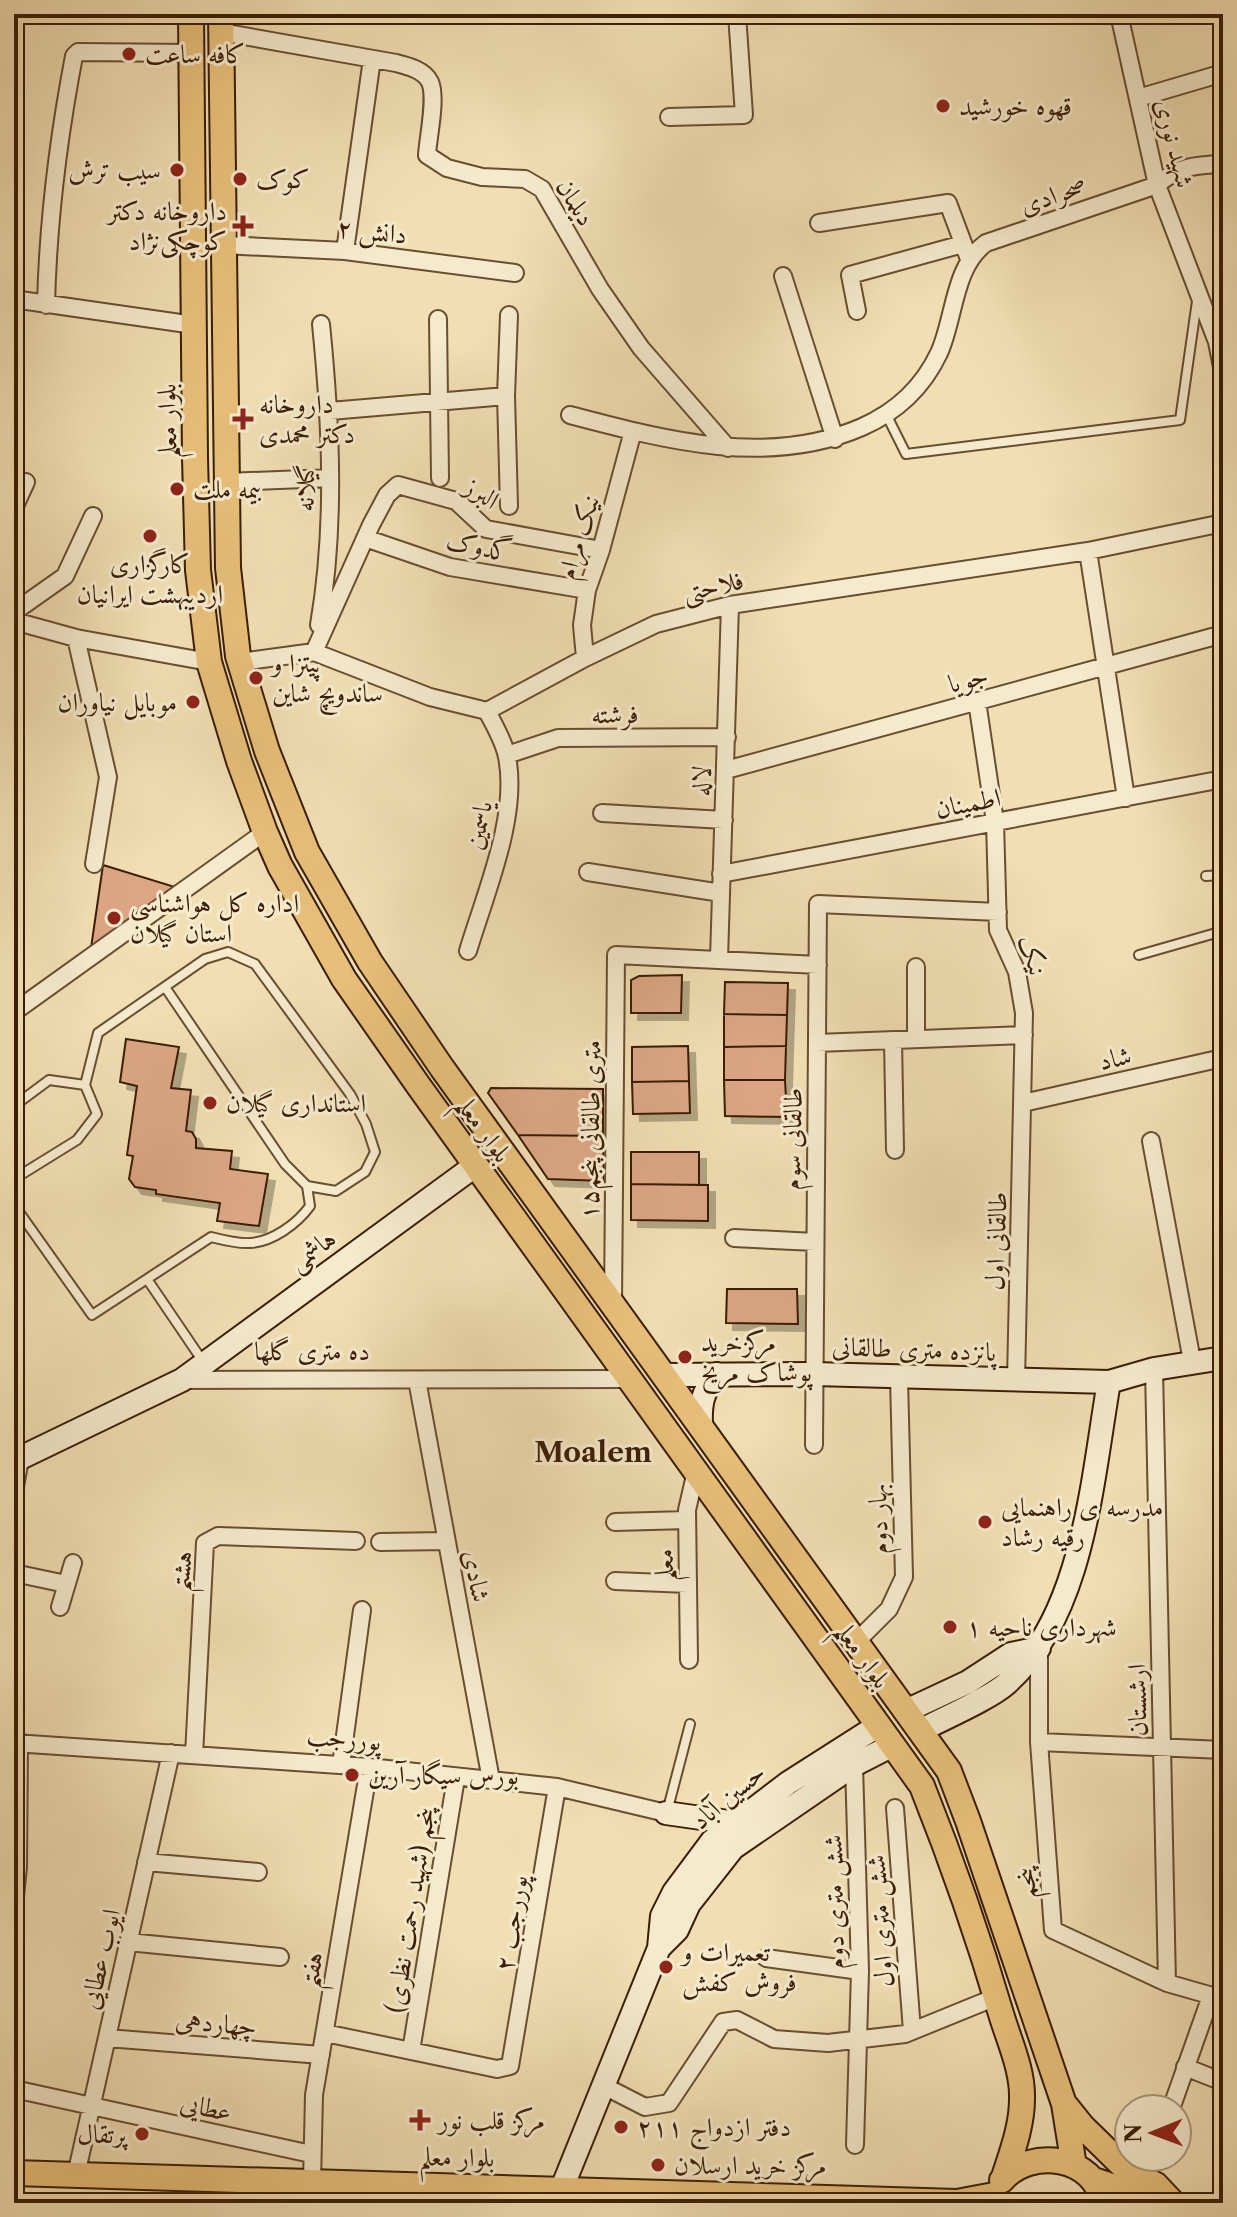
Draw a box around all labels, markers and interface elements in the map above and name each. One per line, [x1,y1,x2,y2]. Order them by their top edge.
place label: کافه ساعت [145,38,246,70]
marker: کافه ساعت [120,45,138,63]
place label: قهوه خورشید [959,90,1072,123]
street label: شهید نوری [1148,95,1201,191]
marker: قهوه خورشید [934,97,952,115]
place label: سیب ترش [68,154,161,187]
marker: سیب ترش [168,161,186,179]
place label: کوک [256,163,310,196]
street label: صحرادی [1015,169,1091,222]
marker: کوک [231,170,249,188]
street label: دیلمان [549,172,603,232]
place label: داروخانه دکتر کوچکی‌نژاد [104,195,227,259]
street label: دانش ۲ [335,211,409,253]
marker: داروخانه دکتر کوچکی‌نژاد [234,217,252,235]
street label: بلوار معلم [150,383,194,459]
place label: داروخانه دکتر محمدی [259,388,355,450]
marker: داروخانه دکتر محمدی [234,410,252,428]
street label: گیلانه [289,464,321,512]
street label: البرز [456,468,505,516]
place label: بیمه ملت [193,473,261,505]
marker: بیمه ملت [168,480,186,498]
street label: نیک مرام [550,491,613,585]
street label: گدوک [443,522,515,568]
marker: کارگزاری اردیبهشت ایرانیان [141,527,159,545]
place label: کارگزاری اردیبهشت ایرانیان [77,547,223,611]
street label: فلاحتی [680,564,747,611]
place label: پیتزا و ساندویچ شاین [269,647,383,715]
street label: جویا [945,658,992,701]
marker: پیتزا و ساندویچ شاین [247,669,265,687]
place label: موبایل نیاوران [58,686,177,720]
marker: موبایل نیاوران [184,693,202,711]
street label: فرشته [591,698,639,731]
street label: لاله [684,765,718,797]
street label: اطمینان [933,781,1003,825]
street label: یاسمین [457,796,500,852]
place label: اداره کل هواشناسی استان گیلان [130,887,299,949]
marker: اداره کل هواشناسی استان گیلان [105,909,123,927]
street label: نیک [1011,930,1055,980]
street label: شاد [1096,1039,1134,1077]
street label: ۱۵متری طالقانی پنجم [572,1040,617,1220]
place label: استانداری گیلان [226,1087,366,1119]
street label: طالقانی سوم [775,1087,816,1191]
street label: بلوار معلم [441,1089,519,1175]
marker: استانداری گیلان [201,1094,219,1112]
street label: طالقانی اول [978,1191,1014,1291]
street label: هاشمی [282,1222,343,1280]
place label: مرکزخرید پوشاک مریخ [701,1326,813,1394]
street label: پانزده متری طالقانی [831,1330,998,1371]
street label: ده متری گلها [254,1335,370,1367]
marker: مرکزخرید پوشاک مریخ [676,1348,694,1366]
district label: Moalem [534,1435,652,1469]
street label: بهار دوم [861,1483,902,1555]
place label: مدرسه ی راهنمایی رقیه رشاد [1001,1491,1163,1553]
marker: مدرسه ی راهنمایی رقیه رشاد [976,1513,994,1531]
street label: شادی [457,1547,497,1605]
street label: معلم [648,1548,690,1581]
street label: هشتم [163,1549,209,1595]
place label: شهرداری ناحیه ۱ [966,1611,1117,1644]
street label: بلوار معلم [820,1615,898,1701]
marker: شهرداری ناحیه ۱ [941,1618,959,1636]
street label: ارشستان [1120,1663,1154,1737]
street label: پوررجب [305,1719,384,1760]
street label: حسین آباد [684,1756,772,1836]
place label: بورس سیگار آرین [368,1759,519,1792]
marker: بورس سیگار آرین [343,1766,361,1784]
street label: پنجم (شهید رحمت نظری) [378,1803,451,2016]
street label: شش متری دوم [817,1834,858,1970]
street label: شش متری اول [859,1854,903,1988]
street label: پنجم [1009,1864,1052,1900]
street label: پوررجب ۲ [488,1872,538,1974]
street label: ایوب عطایی [73,1906,128,2013]
place label: تعمیرات و فروش کفش [679,1936,797,2000]
street label: هفتم [292,1949,340,1992]
marker: تعمیرات و فروش کفش [657,1958,675,1976]
street label: چهاردهی [174,2003,258,2044]
street label: عطایی [177,2086,235,2129]
north arrow [1113,2093,1193,2173]
place label: مرکز قلب نور [435,2104,545,2138]
marker: مرکز قلب نور [409,2109,431,2131]
place label: دفتر ازدواج ۲۱۱ [637,2111,791,2151]
place label: پرتقال [77,2118,128,2151]
marker: دفتر ازدواج ۲۱۱ [612,2118,630,2136]
text: N [1120,2124,1147,2143]
marker: پرتقال [133,2125,151,2143]
street label: بلوار معلم [419,2140,495,2184]
place label: مرکز خرید ارسلان [674,2149,826,2183]
marker: مرکز خرید ارسلان [649,2156,667,2174]

